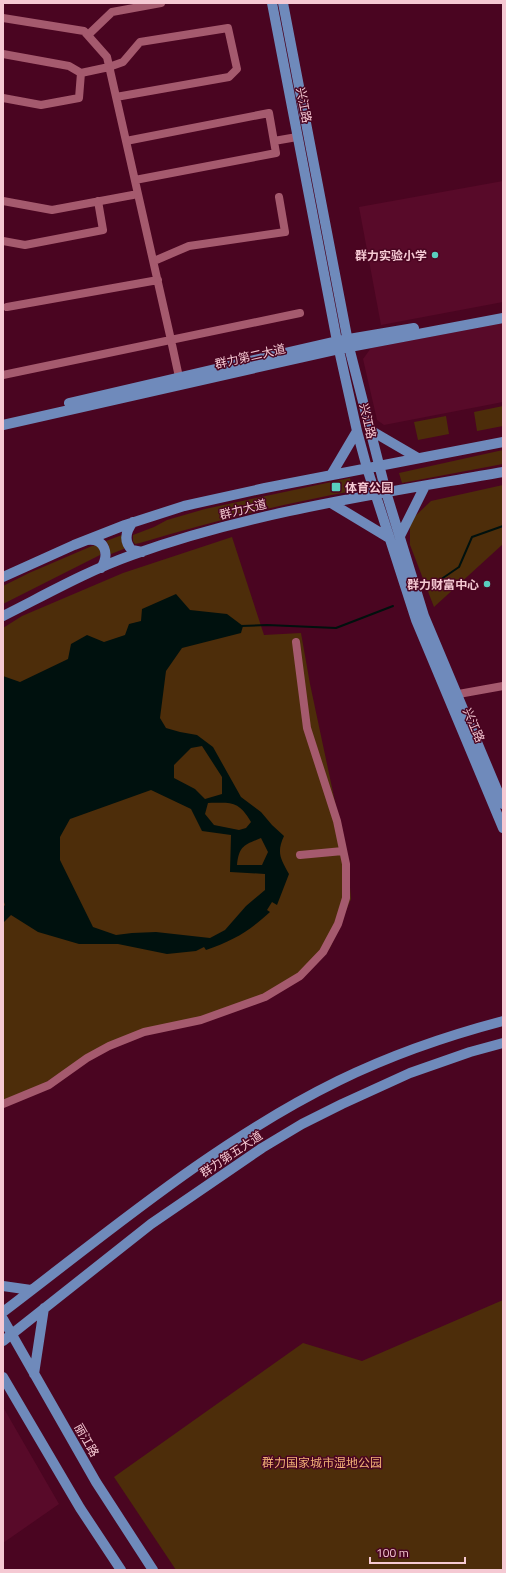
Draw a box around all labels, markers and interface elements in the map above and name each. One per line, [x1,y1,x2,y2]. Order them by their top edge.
street label: 兴江路 [291,86,317,124]
place label: 群力实验小学 [355,246,427,265]
marker: 群力实验小学 [430,250,440,260]
street label: 群力第二大道 [213,339,287,373]
street label: 兴江路 [355,401,381,441]
place label: 体育公园 [345,478,393,497]
marker: 体育公园 [330,481,342,493]
street label: 群力大道 [217,494,269,524]
place label: 群力财富中心 [407,575,479,594]
marker: 群力财富中心 [482,579,492,589]
street label: 兴江路 [458,705,490,745]
street label: 群力第五大道 [196,1126,266,1182]
street label: 丽江路 [70,1420,104,1460]
park label: 群力国家城市湿地公园 [262,1453,382,1472]
scale bar [370,1539,465,1565]
text: 100 m [376,1543,409,1562]

